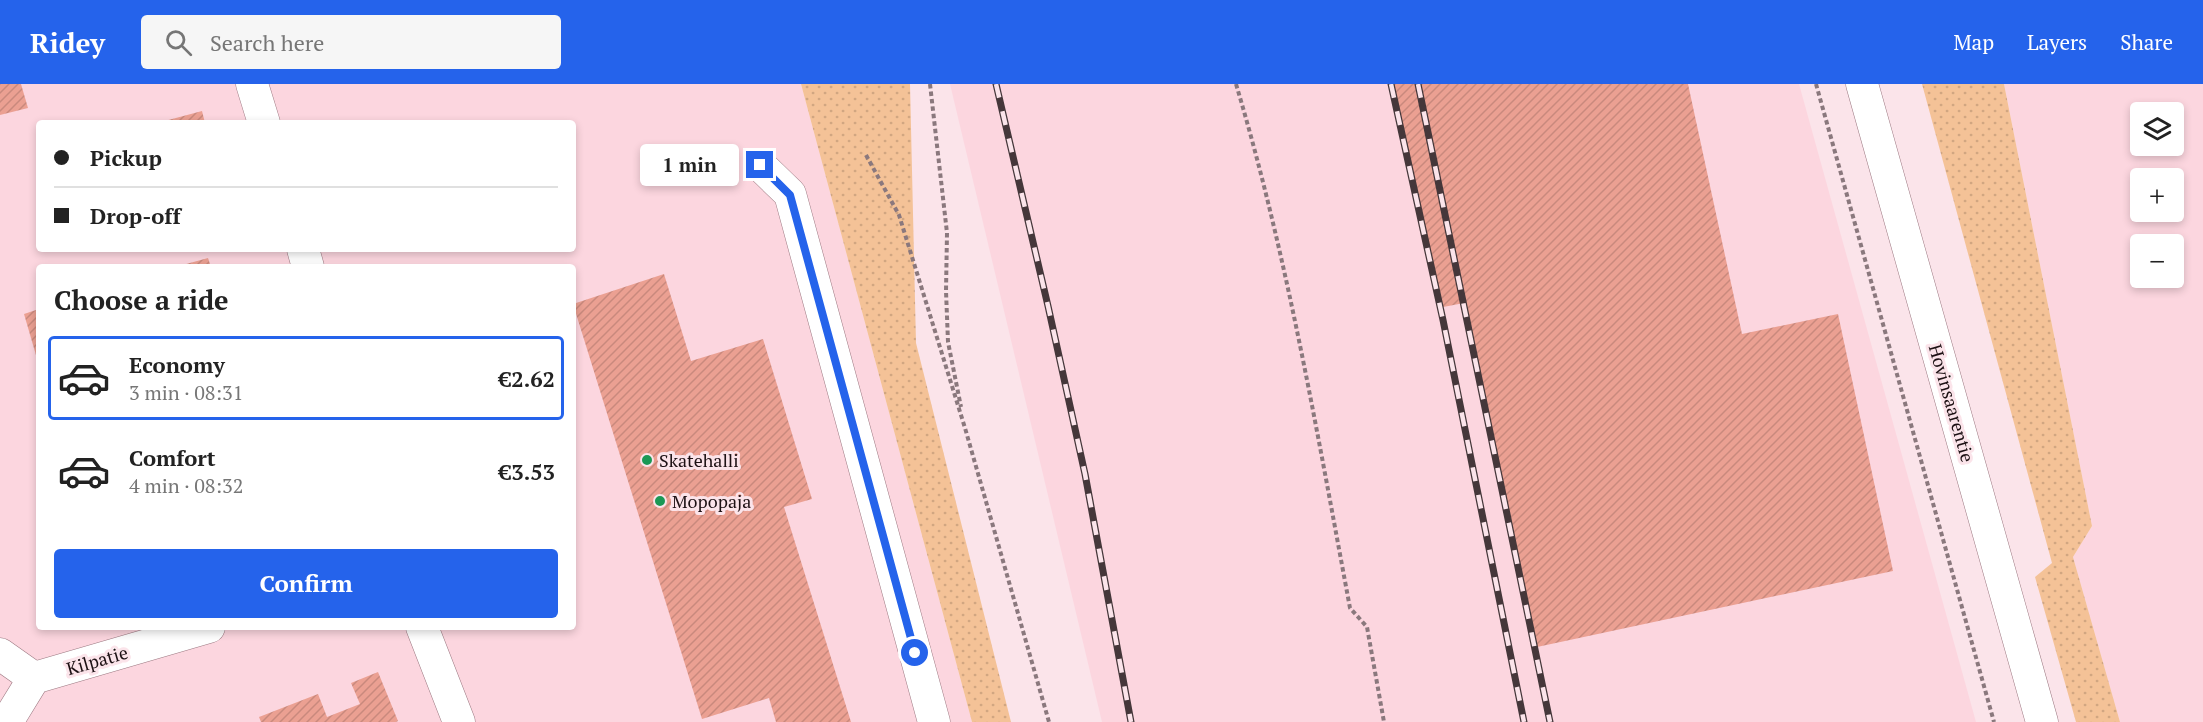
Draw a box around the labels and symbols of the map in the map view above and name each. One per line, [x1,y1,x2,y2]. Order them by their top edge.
callout: 1 min [640,144,739,186]
route end [746,151,773,178]
street label: Hovinsaarentie [1924,341,1980,465]
place label: Skatehalli [659,448,739,472]
marker: Skatehalli [640,453,654,467]
place label: Mopopaja [672,489,751,513]
marker: Mopopaja [653,494,667,508]
route start [901,639,928,666]
street label: Kilpatie [63,640,131,680]

